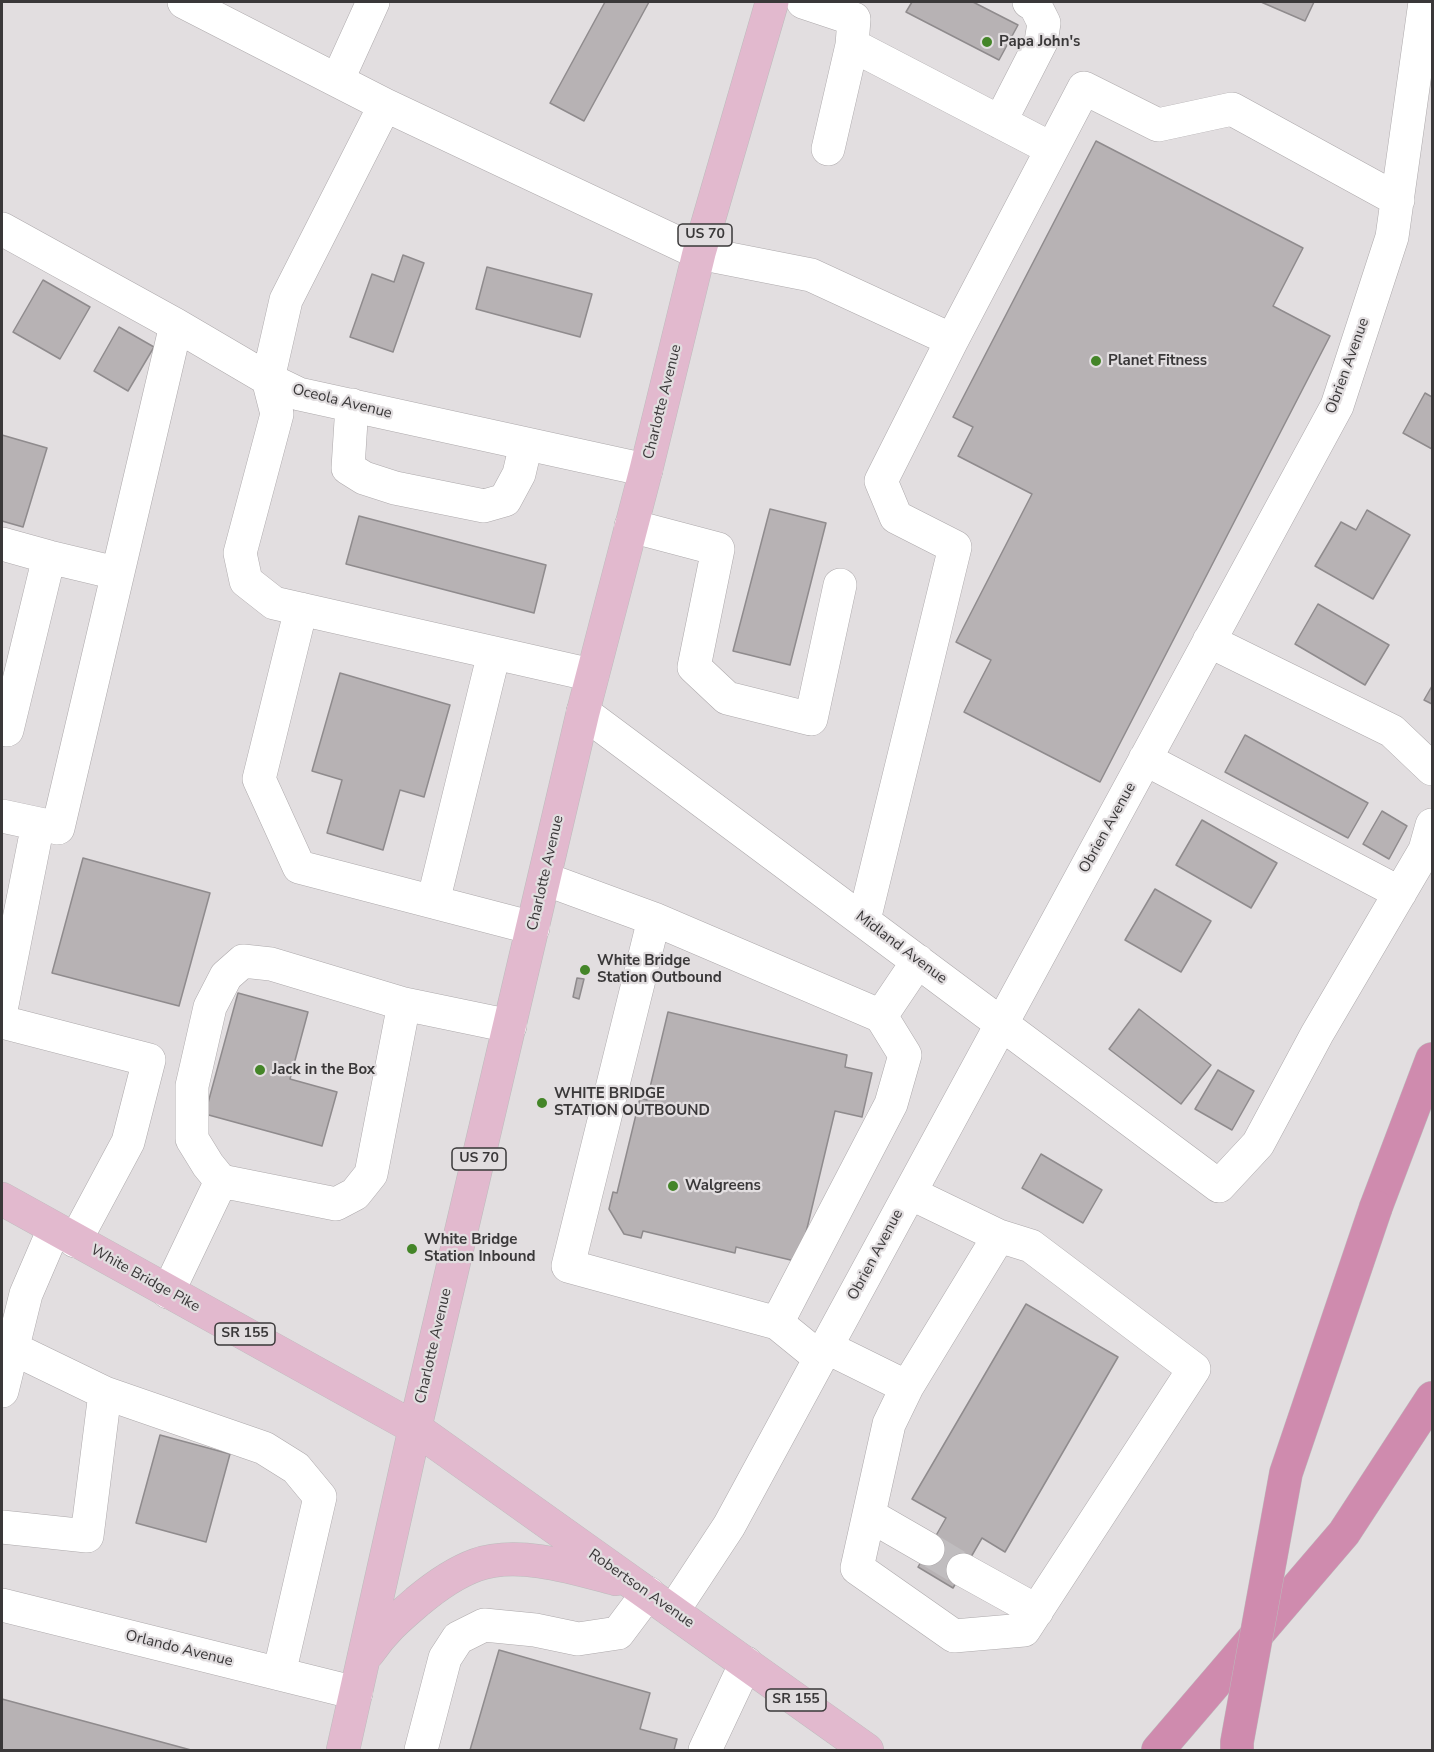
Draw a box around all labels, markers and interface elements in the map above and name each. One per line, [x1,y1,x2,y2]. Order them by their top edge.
place label: Papa John's [999,33,1080,51]
marker: Papa John's [980,35,994,49]
road number: US 70 [678,224,732,246]
street label: Obrien Avenue [1322,316,1374,416]
street label: Charlotte Avenue [640,343,686,461]
place label: Planet Fitness [1108,352,1207,370]
marker: Planet Fitness [1089,354,1103,368]
street label: Oceola Avenue [290,381,394,423]
street label: Obrien Avenue [1076,780,1140,876]
street label: Charlotte Avenue [524,814,568,932]
street label: Midland Avenue [852,908,950,988]
place label: White Bridge Station Outbound [597,952,722,987]
marker: White Bridge Station Outbound [578,963,592,977]
place label: Jack in the Box [272,1061,375,1079]
marker: Jack in the Box [253,1063,267,1077]
place label: WHITE BRIDGE STATION OUTBOUND [554,1085,710,1120]
marker: WHITE BRIDGE STATION OUTBOUND [535,1096,549,1110]
road number: US 70 [452,1148,506,1170]
place label: Walgreens [685,1177,761,1195]
marker: Walgreens [666,1179,680,1193]
street label: Obrien Avenue [844,1206,908,1304]
place label: White Bridge Station Inbound [424,1231,535,1266]
street label: White Bridge Pike [87,1242,203,1316]
marker: White Bridge Station Inbound [405,1242,419,1256]
street label: Charlotte Avenue [412,1287,456,1405]
road number: SR 155 [215,1323,275,1345]
street label: Robertson Avenue [585,1546,697,1632]
street label: Orlando Avenue [124,1627,234,1671]
road number: SR 155 [766,1689,826,1711]

